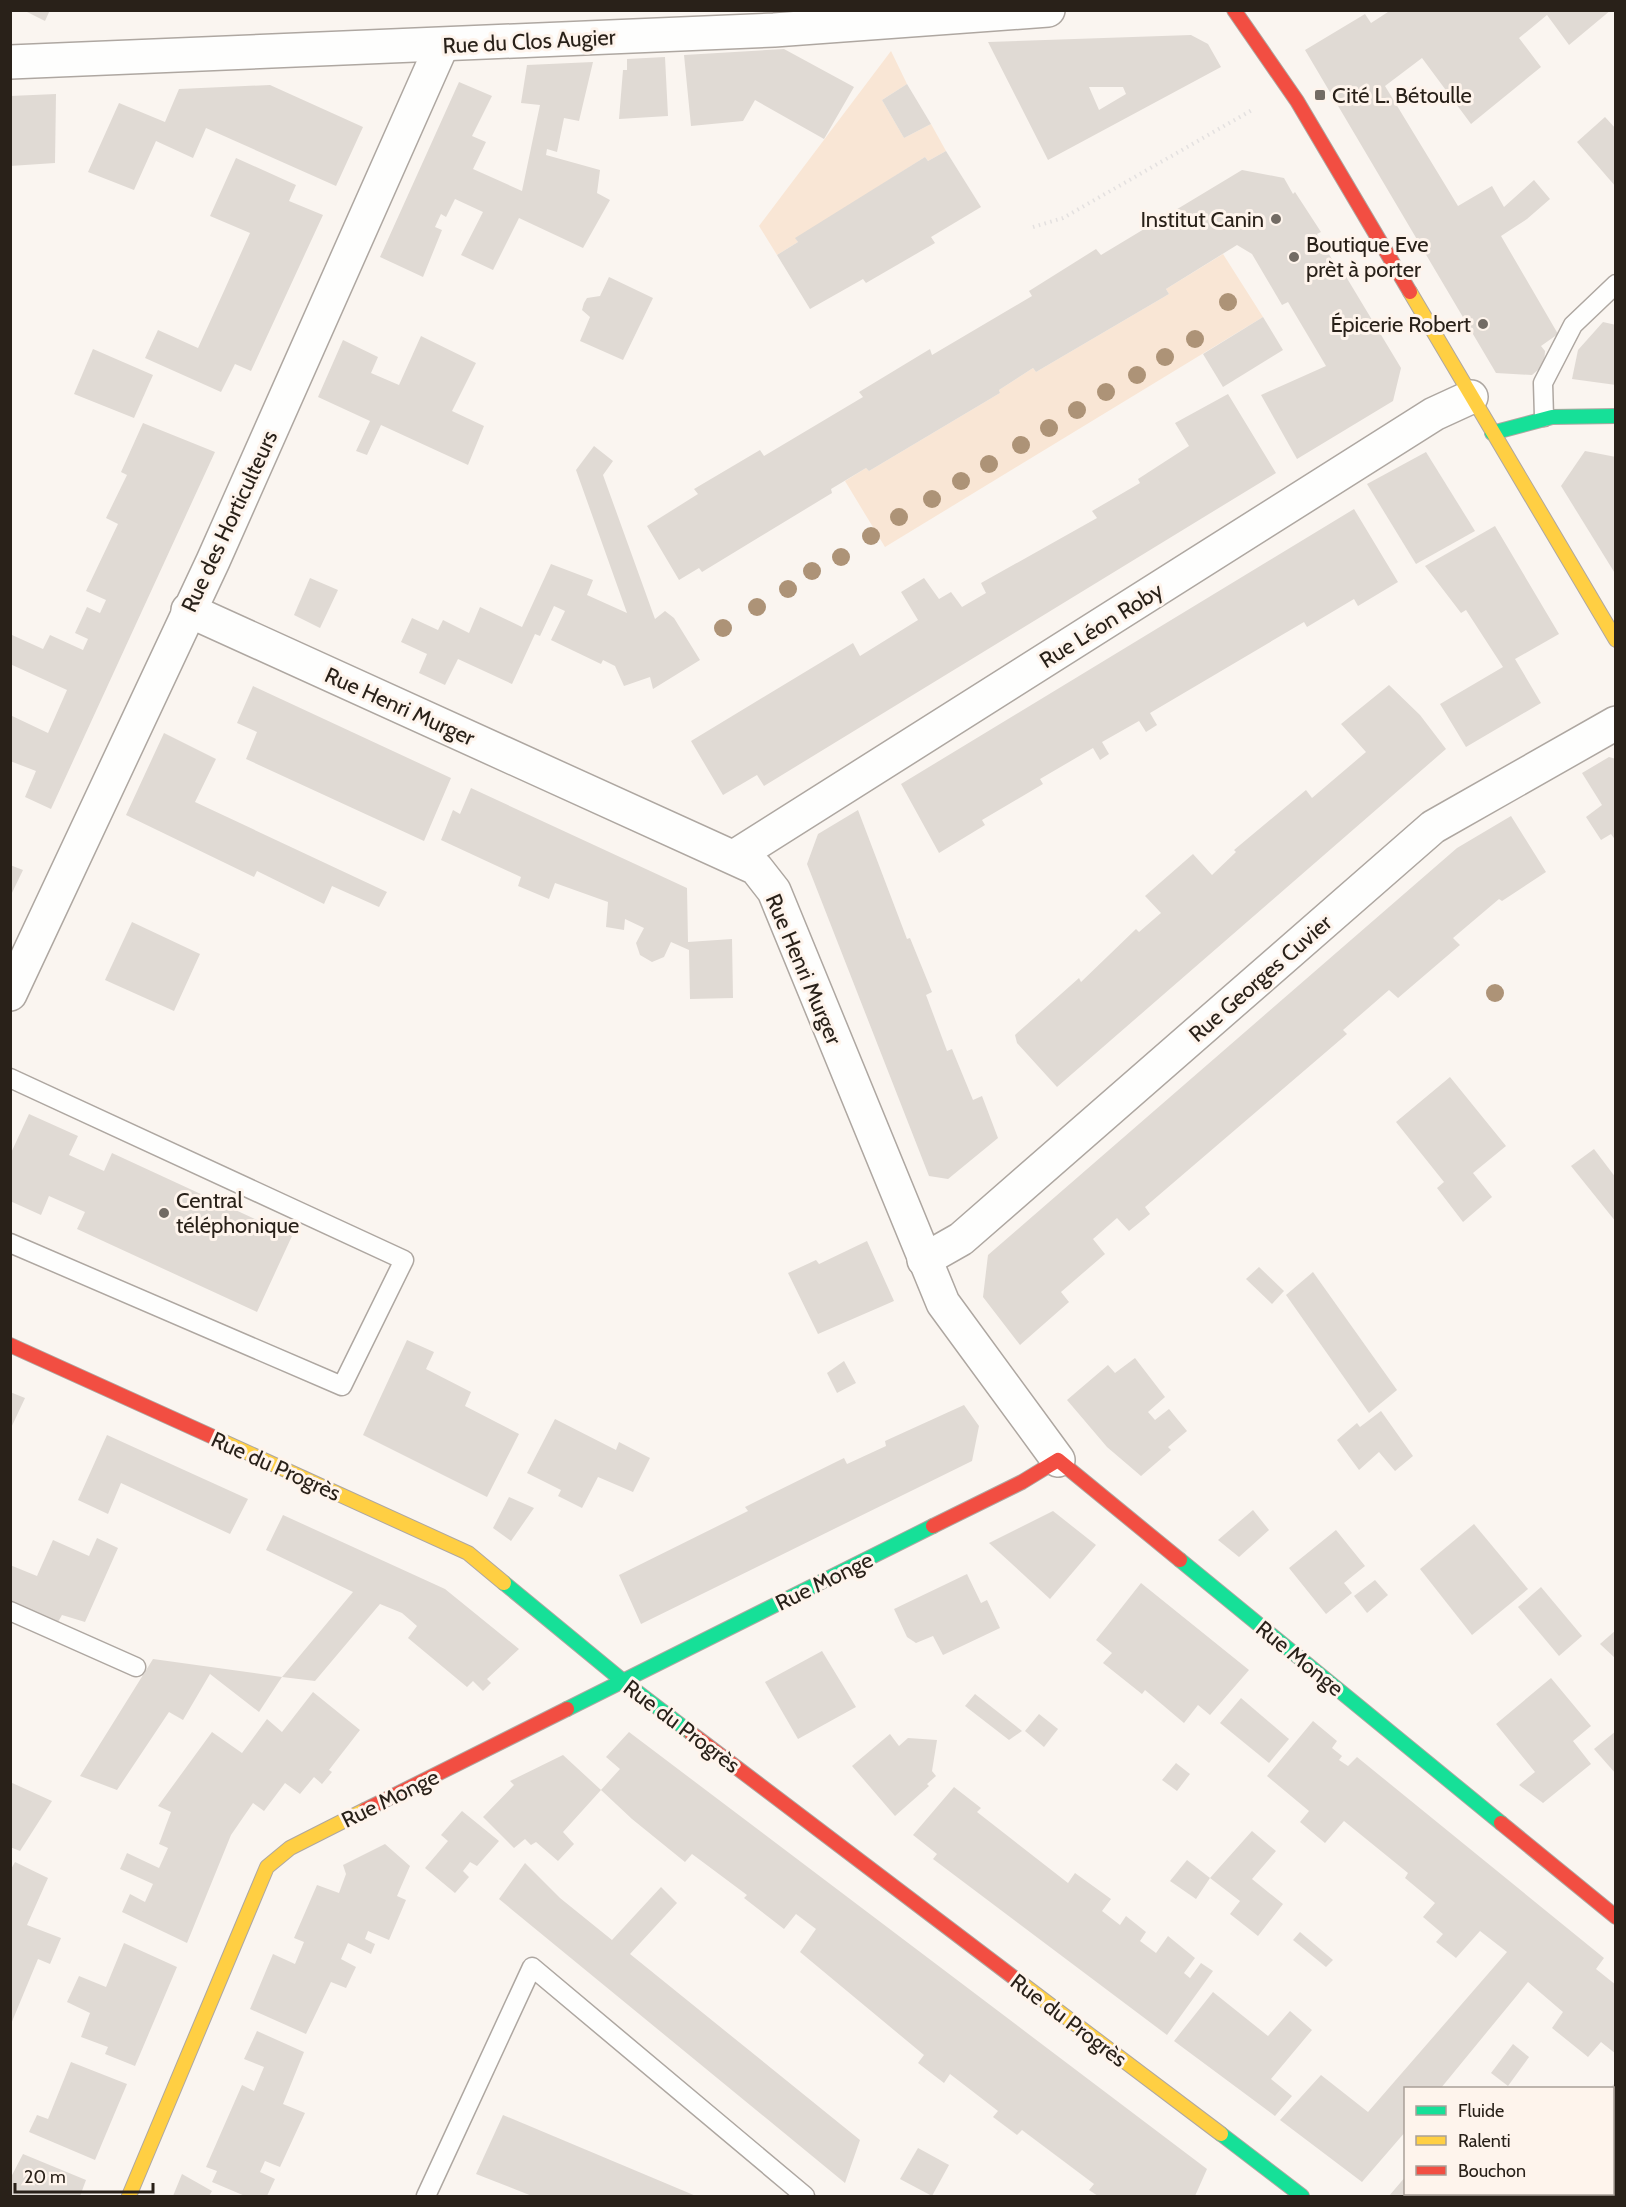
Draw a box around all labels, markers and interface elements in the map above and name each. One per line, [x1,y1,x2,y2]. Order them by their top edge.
street label: Rue du Clos Augier [442,23,616,60]
place label: Cité L. Bétoulle [1332,82,1472,109]
marker: Cité L. Bétoulle [1313,88,1327,102]
place label: Institut Canin [1140,206,1264,233]
marker: Institut Canin [1269,212,1283,226]
place label: Boutique Eve prèt à porter [1306,231,1429,283]
marker: Boutique Eve prèt à porter [1287,250,1301,264]
place label: Épicerie Robert [1330,311,1472,338]
marker: Épicerie Robert [1476,317,1490,331]
street label: Rue des Horticulteurs [176,426,283,616]
street label: Rue Léon Roby [1035,577,1168,674]
street label: Rue Henri Murger [321,661,479,752]
street label: Rue Henri Murger [760,890,847,1049]
street label: Rue Georges Cuvier [1183,909,1337,1048]
place label: Central téléphonique [176,1187,299,1239]
marker: Central téléphonique [157,1206,171,1220]
street label: Rue du Progrès [207,1426,345,1507]
street label: Rue Monge [771,1546,877,1617]
street label: Rue Monge [1250,1615,1349,1702]
street label: Rue du Progrès [618,1674,745,1779]
street label: Rue Monge [337,1763,443,1834]
street label: Rue du Progrès [1005,1968,1132,2073]
legend [1404,2087,1614,2195]
text: Fluide [1458,2100,1504,2122]
text: Ralenti [1458,2130,1511,2152]
scale bar [15,2156,153,2194]
text: Bouchon [1458,2160,1526,2182]
text: 20 m [24,2166,66,2188]

